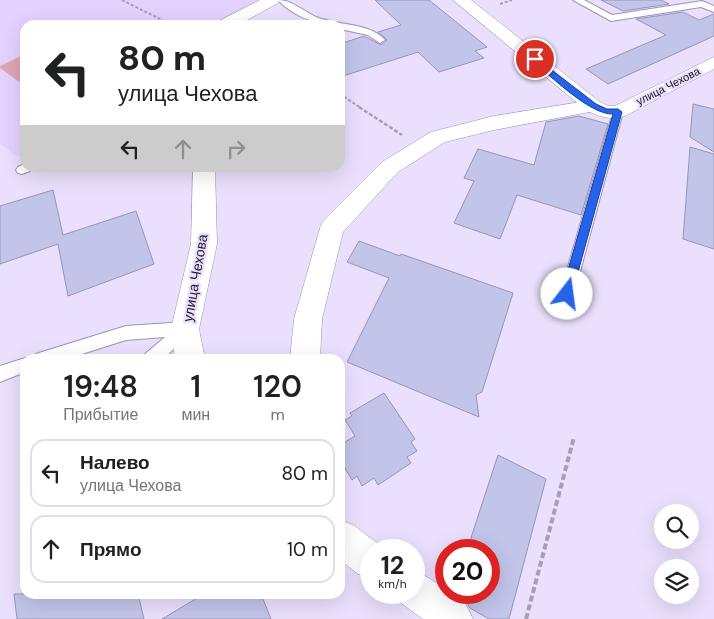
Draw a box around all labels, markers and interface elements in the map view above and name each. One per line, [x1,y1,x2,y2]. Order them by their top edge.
text: 80 m [118,35,206,81]
pin [514,38,556,80]
icon: left [35,40,100,105]
icon: arrive [521,45,549,73]
street label: улица Чехова [634,64,703,108]
text: улица Чехова [118,79,257,108]
icon: left [116,135,144,163]
icon: ahead [169,135,197,163]
icon: right [222,135,250,163]
street label: улица Чехова [178,233,212,323]
position arrow [540,267,592,319]
text: 19:48 [63,367,138,406]
text: 1 [191,367,201,406]
text: 120 [253,367,302,406]
text: Прибытие [63,404,138,425]
text: мин [181,404,210,425]
text: m [270,404,285,425]
text: Налево [80,450,150,475]
icon: left [37,459,65,487]
text: 80 m [281,461,328,486]
text: улица Чехова [80,475,181,496]
map controls [654,504,699,604]
button: search [654,504,699,549]
icon: ahead [37,535,65,563]
text: Прямо [80,537,142,562]
text: 10 m [287,537,328,562]
speed limit sign: 20 [435,539,500,604]
text: 12 [381,549,404,582]
button: layers [654,559,699,604]
text: km/h [378,576,407,592]

